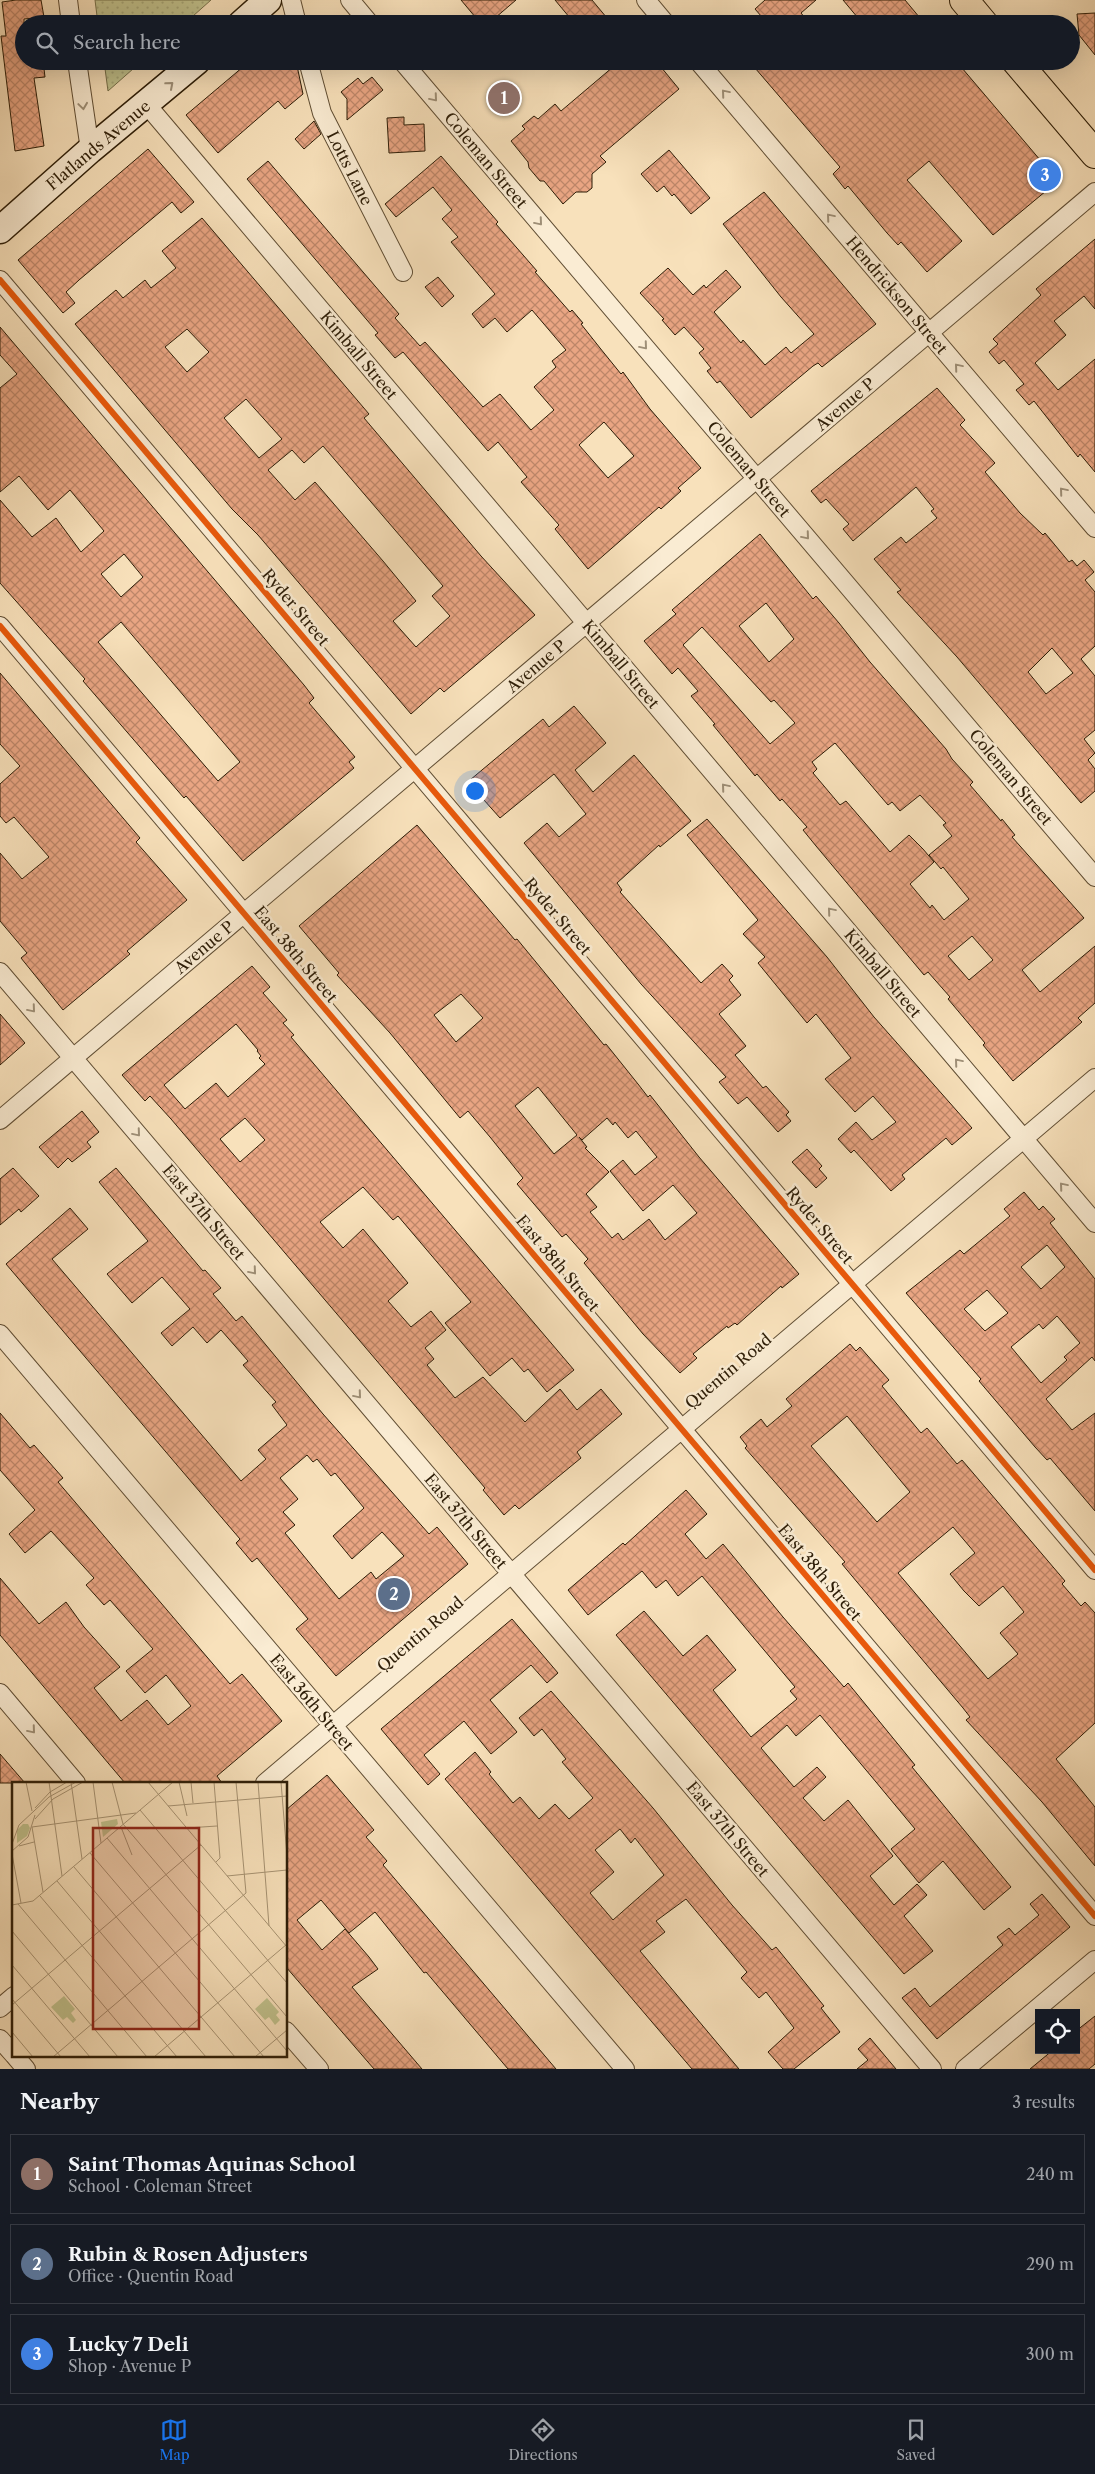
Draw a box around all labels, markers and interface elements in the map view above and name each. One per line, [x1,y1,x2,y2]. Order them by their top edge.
search box [15,15,1080,70]
icon: search [33,29,61,57]
text: Search here [73,31,181,54]
pin: 1 [488,79,520,117]
one-way arrow [164,82,173,90]
one-way arrow [723,90,731,99]
one-way arrow [428,93,437,102]
street label: Flatlands Avenue [42,96,154,194]
one-way arrow [77,102,88,110]
street label: Coleman Street [440,108,532,212]
street label: Lotts Lane [323,127,377,209]
pin: 3 [1029,156,1061,194]
one-way arrow [827,213,836,222]
one-way arrow [533,216,542,225]
street label: Hendrickson Street [842,232,952,358]
street label: Kimball Street [316,307,402,404]
one-way arrow [639,340,648,349]
one-way arrow [955,364,964,373]
street label: Avenue P [810,373,879,435]
street label: Coleman Street [703,417,795,521]
one-way arrow [1060,488,1069,497]
one-way arrow [801,530,809,539]
street label: Ryder Street [258,564,334,650]
street label: Kimball Street [578,616,664,713]
street label: Avenue P [501,635,570,697]
street label: Coleman Street [965,725,1057,829]
your location [462,778,488,804]
one-way arrow [722,784,731,793]
street label: Ryder Street [520,873,596,959]
street label: East 38th Street [250,902,342,1007]
one-way arrow [828,908,836,917]
street label: Avenue P [169,916,238,978]
street label: Kimball Street [840,925,926,1022]
one-way arrow [26,1004,35,1013]
one-way arrow [955,1058,964,1067]
one-way arrow [131,1128,140,1137]
street label: East 37th Street [158,1160,250,1264]
street label: Ryder Street [782,1182,858,1268]
one-way arrow [1060,1182,1069,1191]
street label: East 38th Street [512,1211,604,1316]
one-way arrow [248,1265,257,1274]
street label: Quentin Road [681,1329,775,1413]
one-way arrow [353,1389,362,1398]
street label: East 37th Street [420,1469,512,1573]
street label: East 38th Street [774,1520,866,1625]
pin: 2 [378,1575,410,1613]
street label: Quentin Road [373,1592,467,1676]
street label: East 36th Street [266,1650,358,1755]
one-way arrow [26,1724,34,1733]
street label: East 37th Street [682,1777,774,1881]
inset map [12,1782,288,2056]
map controls [1035,2009,1080,2054]
button: locate [1035,2009,1080,2054]
text: Nearby [20,2089,99,2114]
text: 3 results [1012,2092,1075,2112]
text: Saint Thomas Aquinas School [68,2153,356,2176]
text: 1 [33,2164,41,2184]
text: 240 m [1026,2164,1074,2184]
text: School · Coleman Street [68,2176,252,2196]
text: Rubin & Rosen Adjusters [68,2243,308,2266]
text: 2 [32,2254,42,2274]
text: 290 m [1026,2254,1074,2274]
text: Office · Quentin Road [68,2266,234,2286]
text: Lucky 7 Deli [68,2333,189,2356]
text: 3 [32,2344,42,2364]
text: 300 m [1026,2344,1074,2364]
text: Shop · Avenue P [68,2356,191,2376]
tab: Map [159,2416,190,2464]
tab: Directions [508,2416,578,2464]
tab: Saved [897,2416,935,2464]

